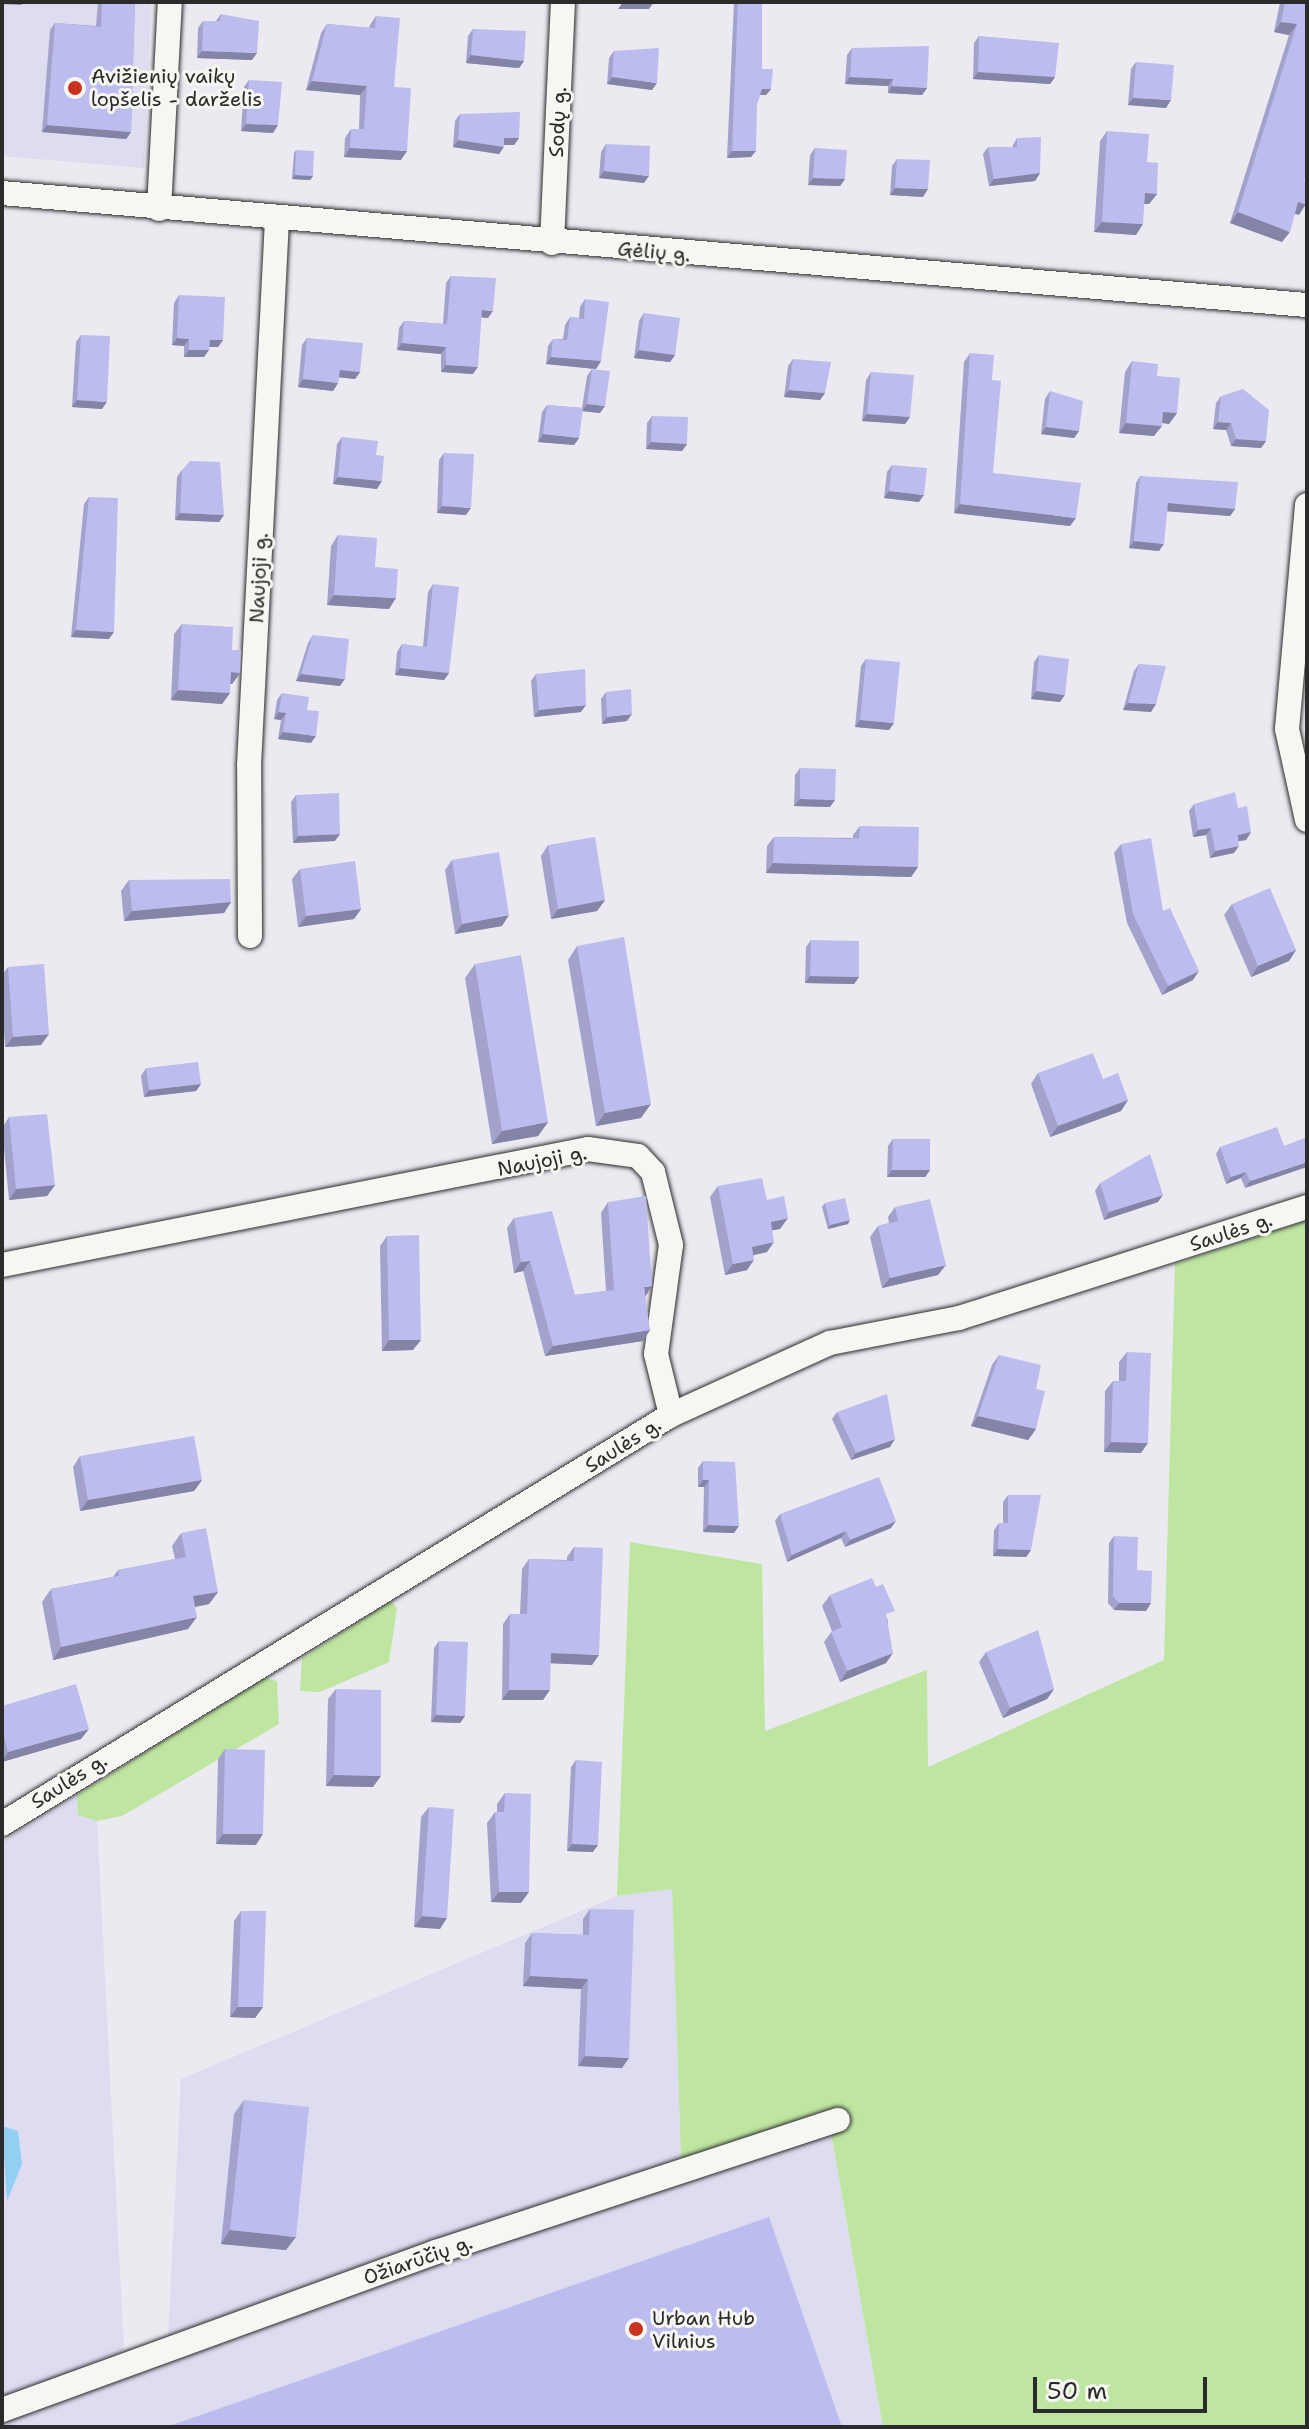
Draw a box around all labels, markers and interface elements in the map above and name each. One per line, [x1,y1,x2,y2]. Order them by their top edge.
place label: Avižienių vaikų lopšelis - darželis [91,64,262,111]
marker: Avižienių vaikų lopšelis - darželis [66,79,84,97]
street label: Sodų g. [544,86,572,158]
street label: Gėlių g. [617,237,691,267]
street label: Naujoji g. [245,532,273,624]
street label: Naujoji g. [495,1141,589,1181]
street label: Saulės g. [1187,1207,1275,1257]
street label: Saulės g. [580,1412,666,1478]
street label: Saulės g. [26,1748,112,1814]
street label: Ožiarūčių g. [360,2230,476,2290]
place label: Urban Hub Vilnius [652,2306,755,2353]
marker: Urban Hub Vilnius [627,2320,645,2338]
scale bar [1037,2361,1211,2411]
text: 50 m [1047,2375,1107,2407]

